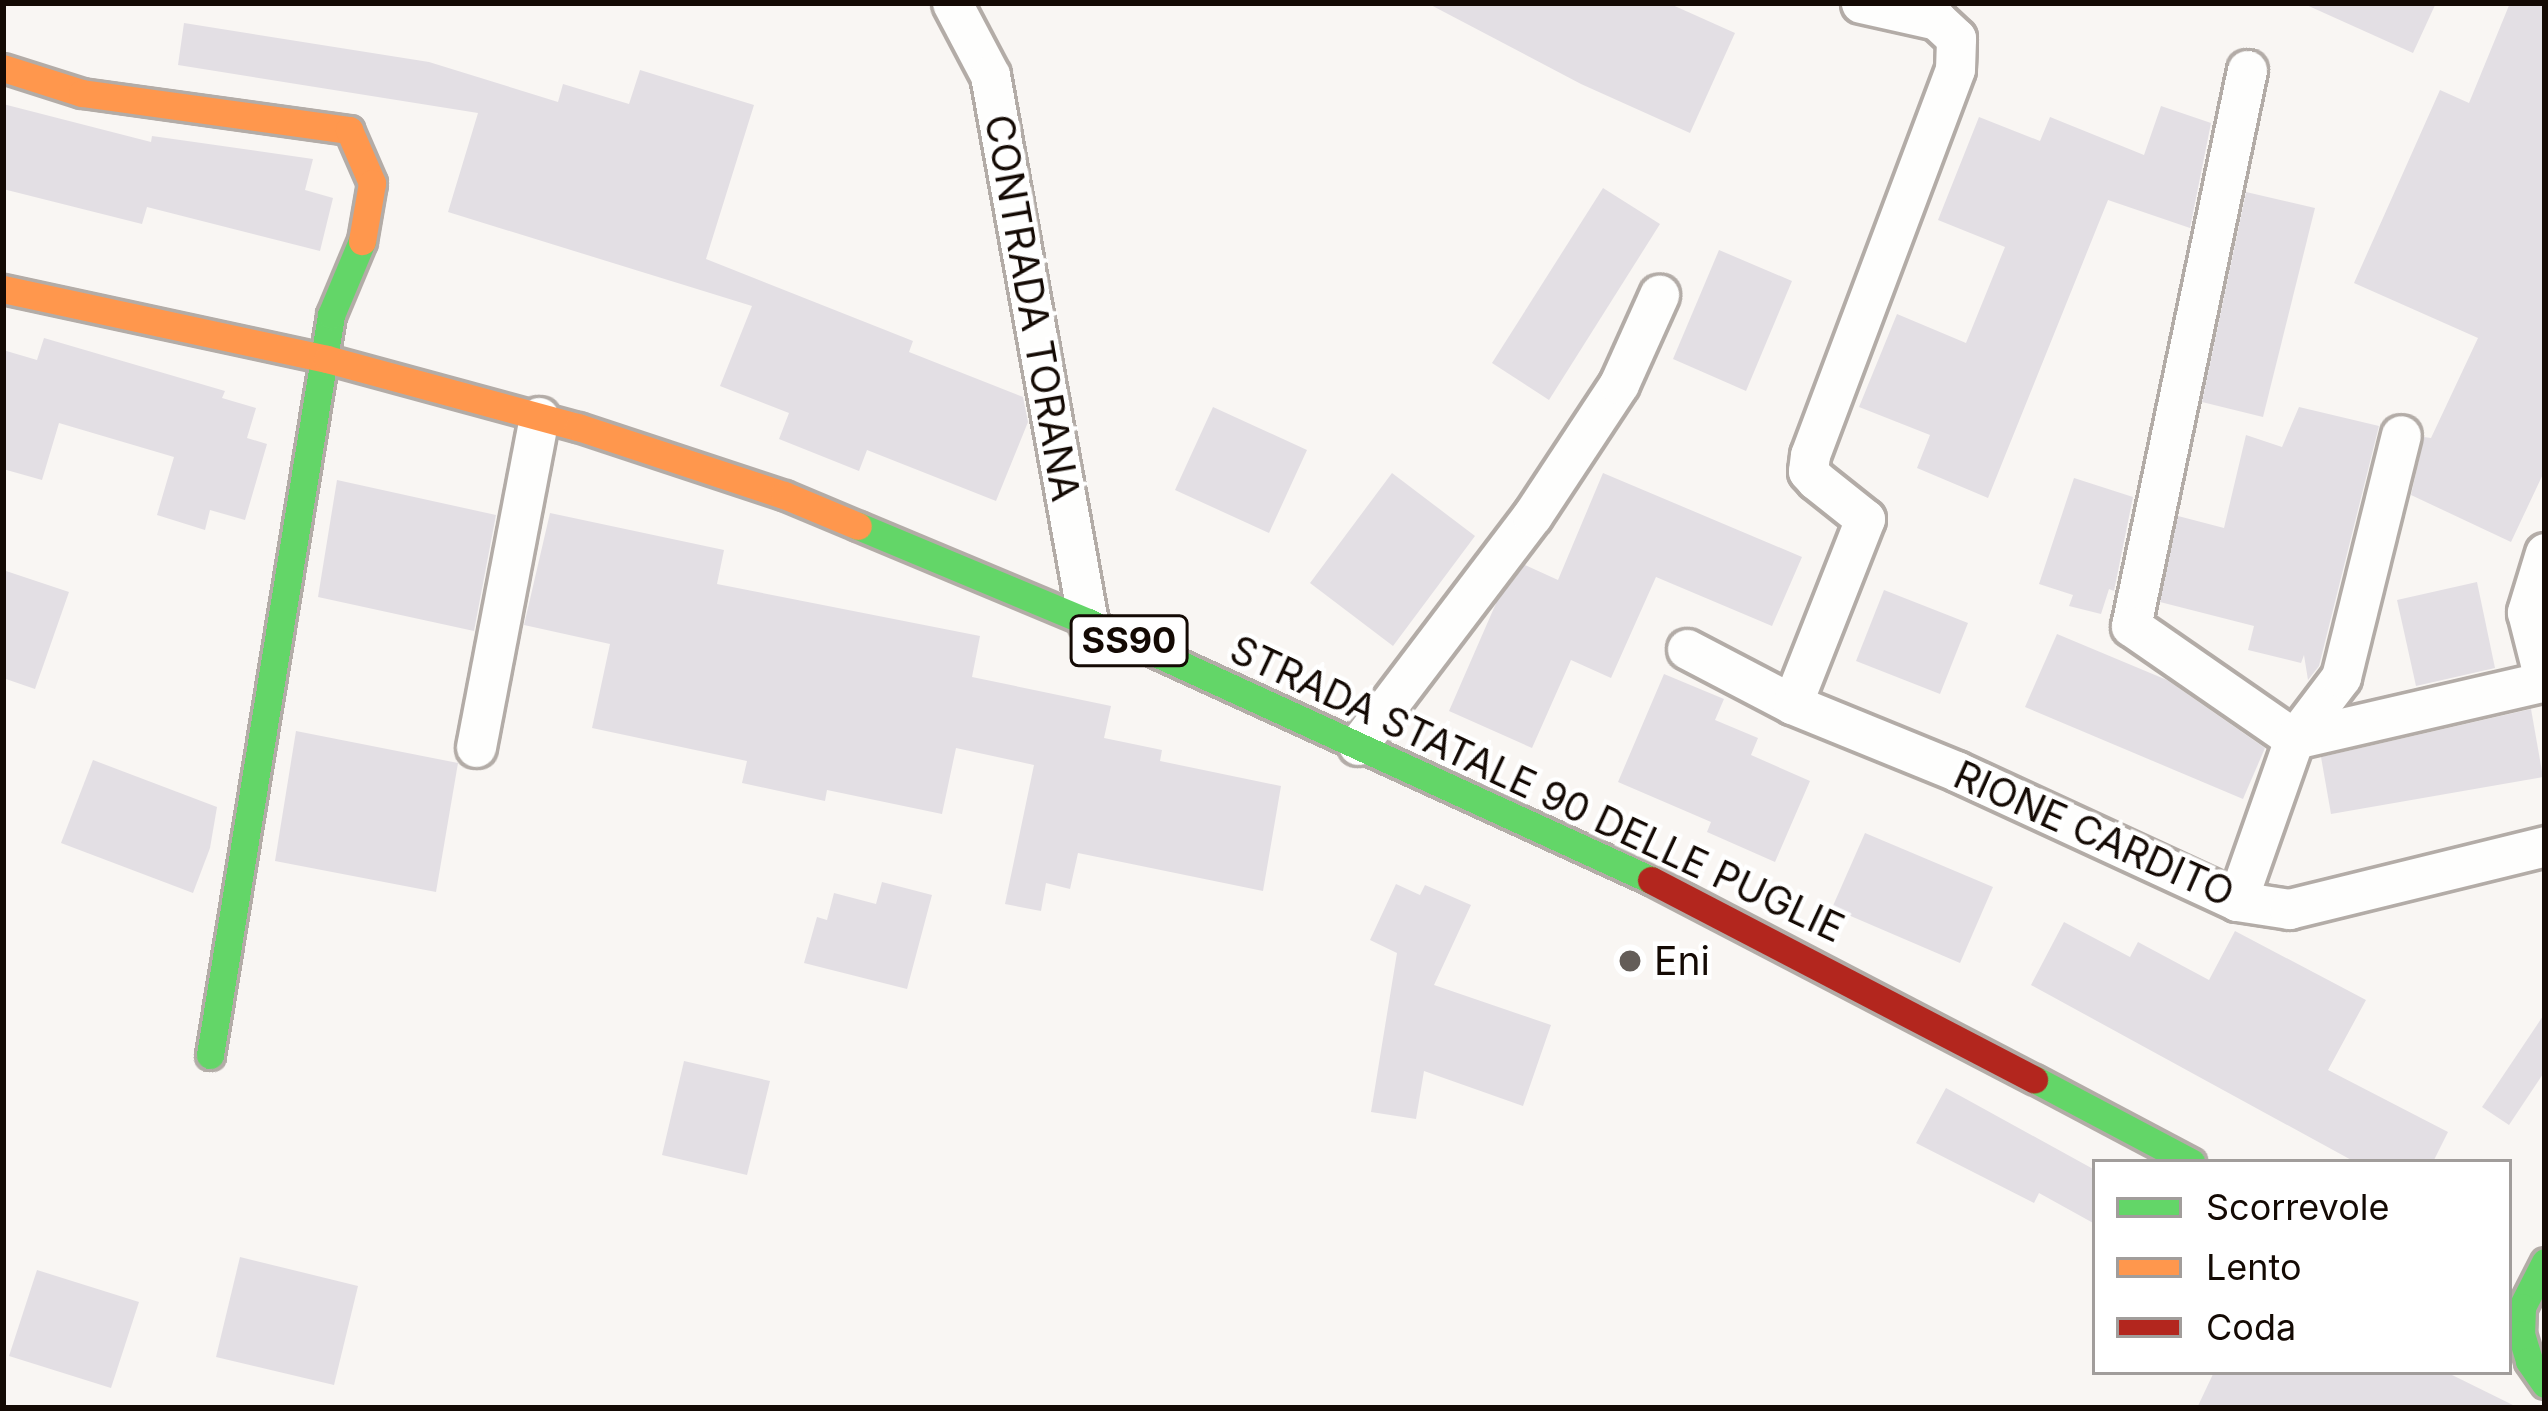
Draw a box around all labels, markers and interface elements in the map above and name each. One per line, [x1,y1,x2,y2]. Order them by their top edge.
street label: CONTRADA TORANA [975,111,1089,505]
road number: SS90 [1069,611,1189,671]
street label: STRADA STATALE 90 DELLE PUGLIE [1223,626,1851,952]
street label: RIONE CARDITO [1947,751,2241,917]
place label: Eni [1654,938,1710,984]
marker: Eni [1617,948,1643,974]
legend [2092,1159,2512,1375]
text: Scorrevole [2206,1185,2389,1229]
text: Lento [2206,1245,2302,1289]
text: Coda [2206,1305,2296,1349]

